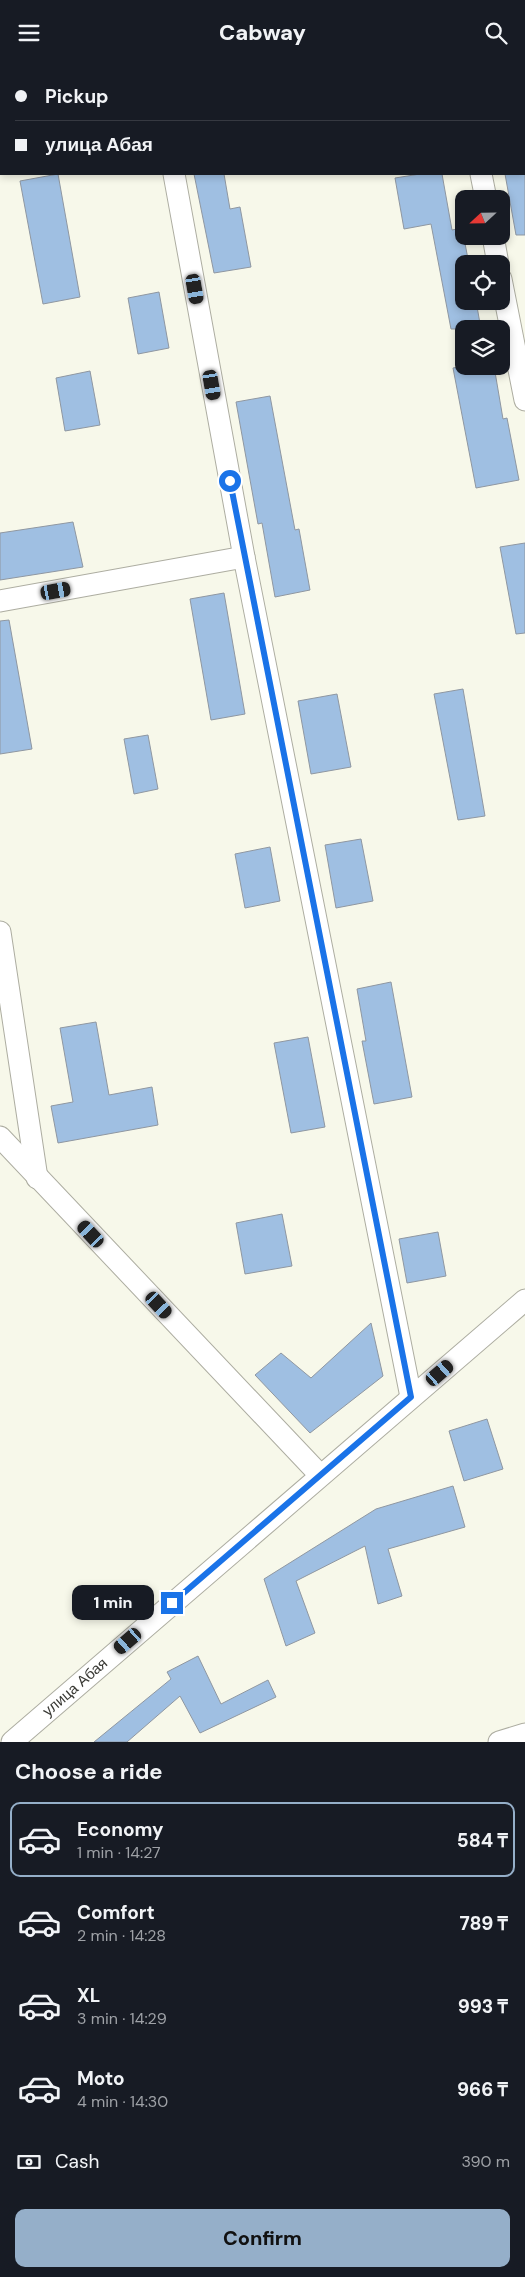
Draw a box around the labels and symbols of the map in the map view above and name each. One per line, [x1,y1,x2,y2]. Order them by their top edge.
north arrow [455,190,510,245]
car [185,273,204,305]
car [202,369,221,401]
route start [219,470,241,492]
car [39,581,72,601]
car [75,1218,106,1250]
car [143,1289,174,1321]
car [423,1357,456,1389]
callout: 1 min [72,1585,154,1621]
route end [161,1592,183,1614]
car [111,1625,144,1657]
street label: улица Абая [38,1653,112,1721]

